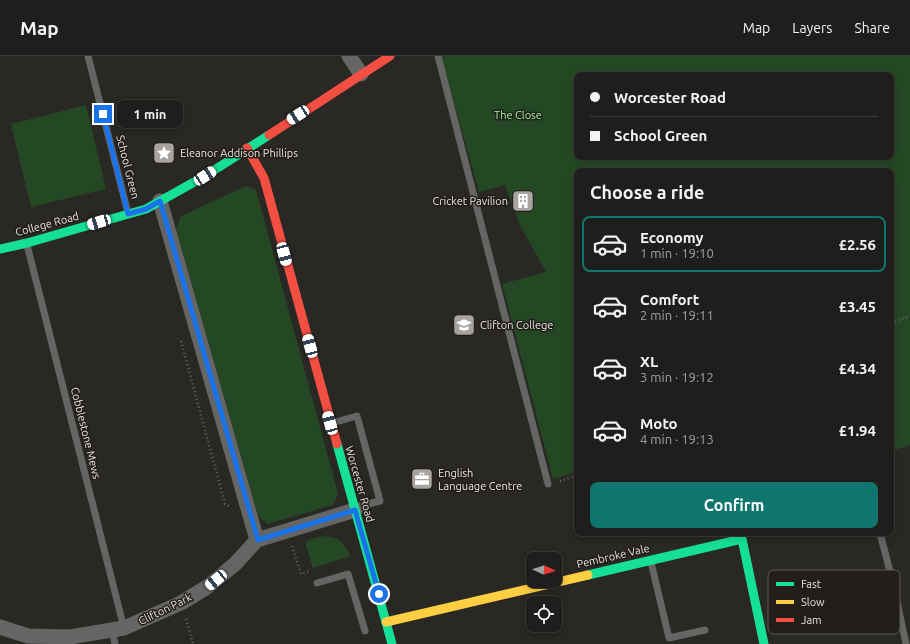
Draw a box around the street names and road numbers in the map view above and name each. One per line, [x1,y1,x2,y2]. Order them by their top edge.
street label: School Green [114,134,142,200]
street label: College Road [14,210,80,238]
street label: Cobblestone Mews [69,386,103,480]
street label: Worcester Road [343,444,377,524]
street label: Pembroke Vale [575,542,651,570]
street label: Clifton Park [136,591,194,627]

